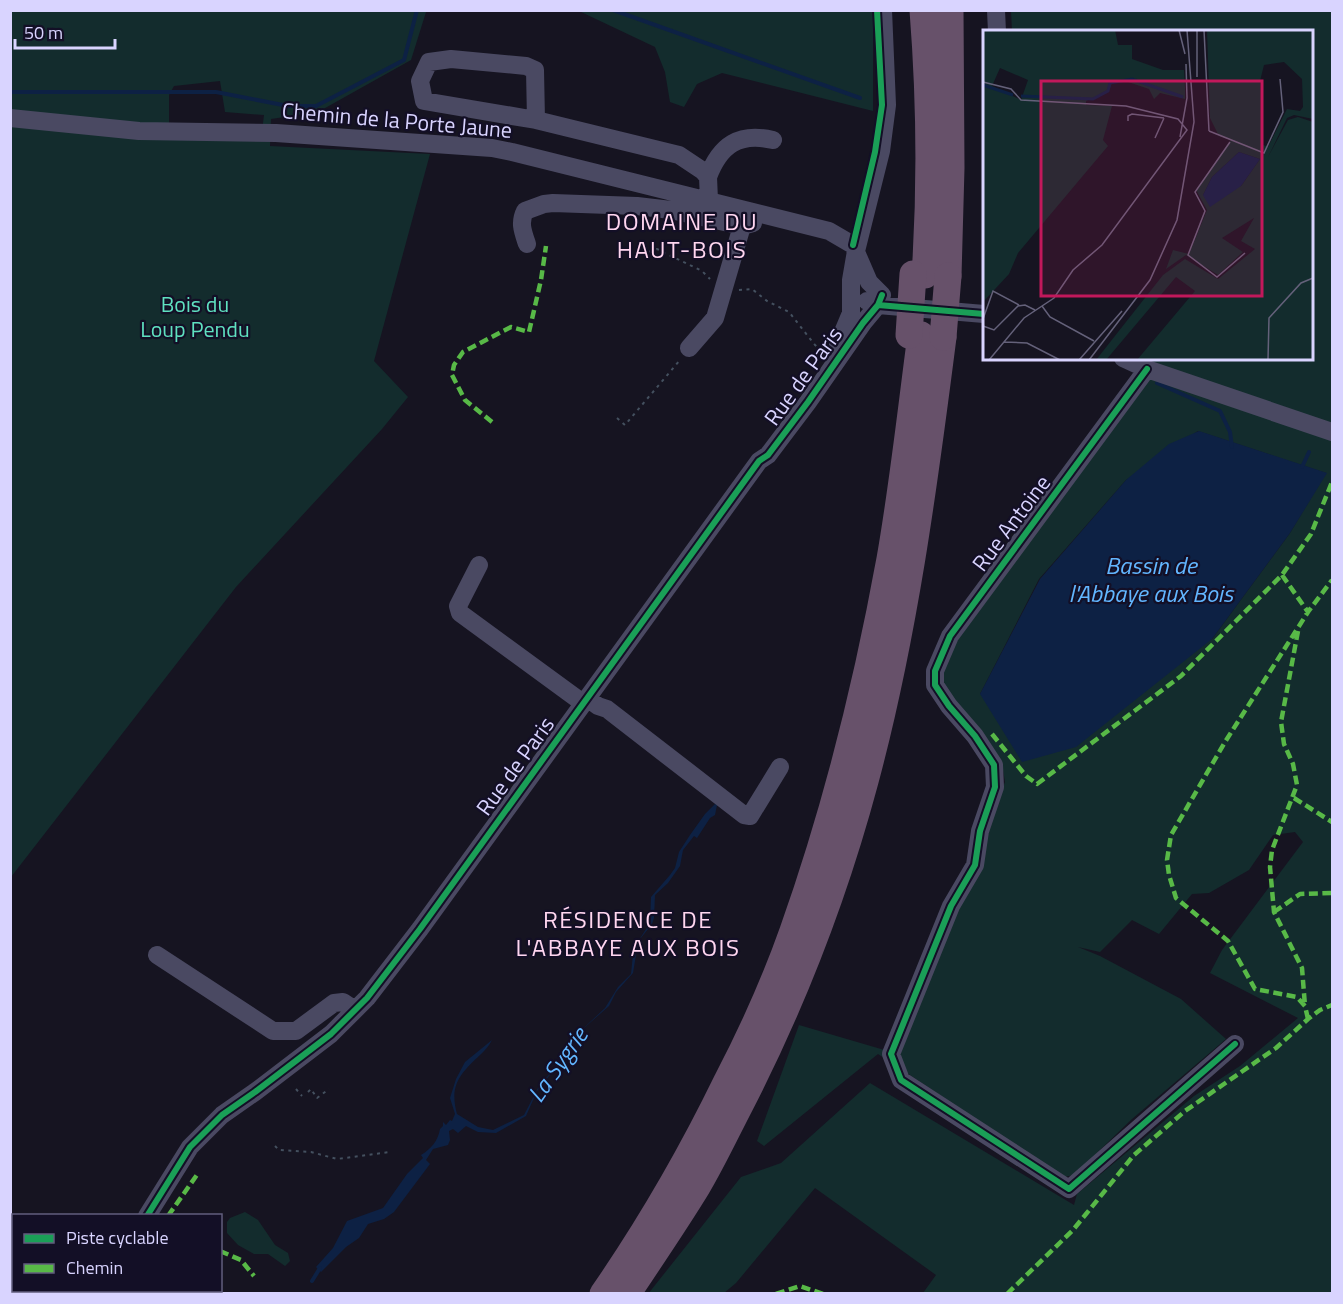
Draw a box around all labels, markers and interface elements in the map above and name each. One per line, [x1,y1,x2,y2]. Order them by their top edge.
scale bar [15,12,116,50]
text: 50 m [24,19,63,46]
inset map [983,30,1313,360]
street label: Chemin de la Porte Jaune [280,93,514,147]
district label: DOMAINE DU HAUT-BOIS [606,203,758,267]
park label: Bois du Loup Pendu [140,287,250,346]
street label: Rue de Paris [755,319,851,433]
street label: Rue Antoine [963,468,1059,578]
water label: Bassin de l'Abbaye aux Bois [1069,547,1235,611]
street label: Rue de Paris [467,709,563,823]
district label: RÉSIDENCE DE L'ABBAYE AUX BOIS [516,901,740,965]
water label: La Sygrie [518,1018,597,1109]
legend [12,1214,222,1292]
text: Piste cyclable [66,1224,168,1251]
text: Chemin [66,1254,123,1281]

